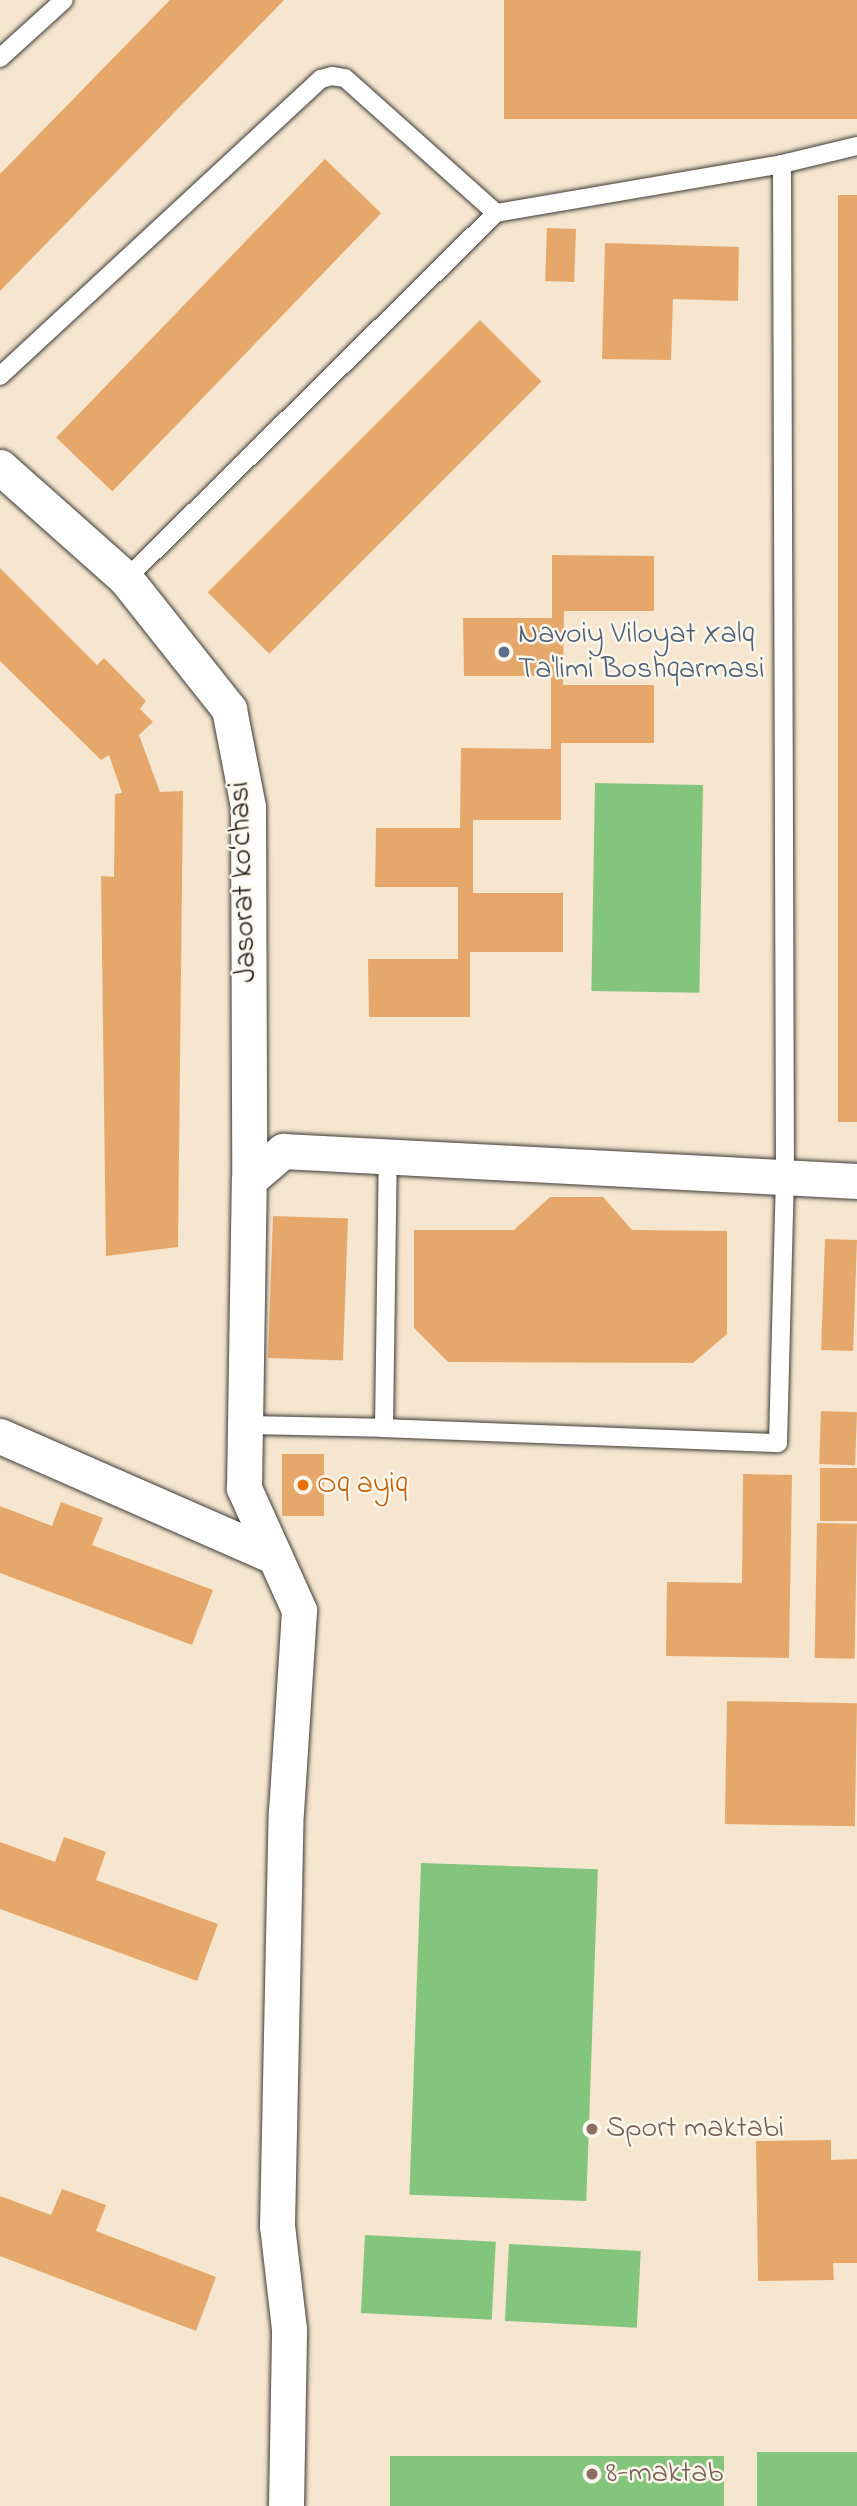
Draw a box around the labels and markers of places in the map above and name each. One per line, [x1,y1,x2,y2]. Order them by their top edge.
place label: Navoiy Viloyat Xalq Ta'limi Boshqarmasi [518,617,765,688]
marker: Navoiy Viloyat Xalq Ta'limi Boshqarmasi [496,644,512,660]
place label: Oq ayiq [317,1467,407,1503]
marker: Oq ayiq [295,1477,311,1493]
place label: Sport maktabi [606,2111,784,2147]
marker: Sport maktabi [584,2121,600,2137]
place label: 8-maktab [606,2456,723,2492]
marker: 8-maktab [584,2466,600,2482]

